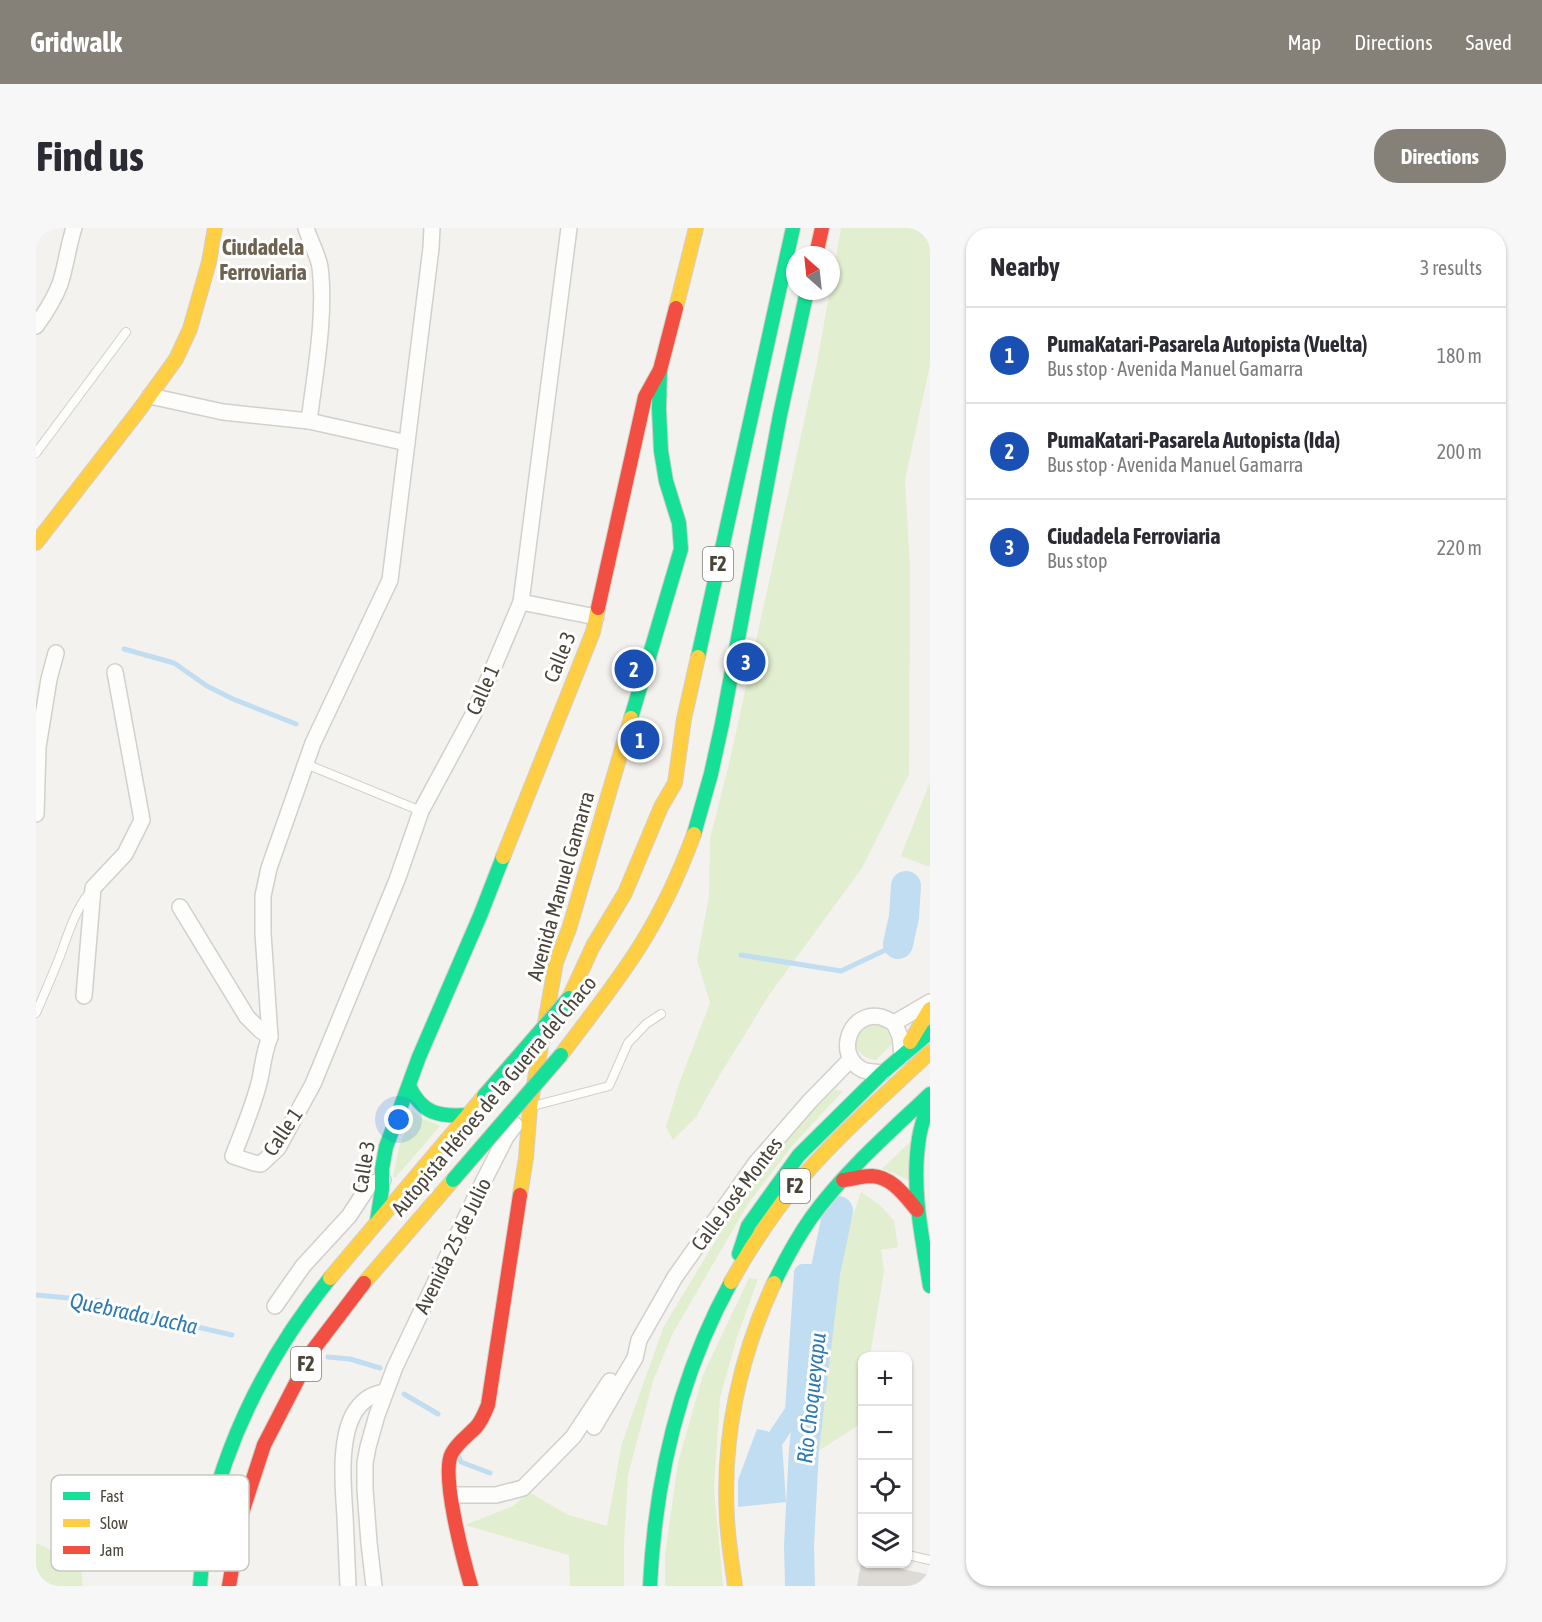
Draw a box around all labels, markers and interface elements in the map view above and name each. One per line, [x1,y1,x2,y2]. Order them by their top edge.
text: Gridwalk [30,26,122,58]
text: Map [1287,30,1321,54]
text: Directions [1354,30,1433,54]
text: Saved [1466,30,1512,54]
button: Directions [1374,129,1506,183]
text: Find us [36,132,144,180]
district label: Ciudadela Ferroviaria [219,234,307,285]
north arrow [786,246,840,300]
text: Nearby [990,252,1060,282]
text: 3 results [1420,256,1482,279]
text: PumaKatari-Pasarela Autopista (Vuelta) [1047,331,1368,357]
text: 1 [1005,344,1014,367]
text: 180 m [1437,344,1482,367]
text: Bus stop · Avenida Manuel Gamarra [1047,357,1303,380]
text: PumaKatari-Pasarela Autopista (Ida) [1047,427,1340,453]
text: 2 [1005,440,1014,463]
text: 200 m [1437,440,1482,463]
text: Bus stop · Avenida Manuel Gamarra [1047,453,1303,476]
text: Ciudadela Ferroviaria [1047,523,1220,549]
text: 3 [1005,536,1014,559]
text: 220 m [1437,536,1482,559]
road number: F2 [703,547,733,581]
text: Bus stop [1047,549,1107,572]
street label: Calle 3 [538,628,580,685]
pin: 3 [726,640,766,684]
pin: 2 [614,646,654,692]
street label: Calle 1 [460,661,504,718]
pin: 1 [620,718,660,762]
street label: Avenida Manuel Gamarra [522,788,599,983]
street label: Autopista Héroes de la Guerra del Chaco [386,971,601,1220]
street label: Calle 1 [258,1103,307,1160]
your location [384,1105,413,1134]
street label: Calle José Montes [686,1132,787,1255]
street label: Calle 3 [347,1139,379,1195]
road number: F2 [780,1169,810,1203]
street label: Avenida 25 de Julio [409,1174,495,1317]
water label: Quebrada Jacha [68,1287,200,1339]
water label: Río Choqueyapu [791,1331,831,1465]
road number: F2 [291,1347,321,1381]
map controls [858,1352,912,1568]
button: + [858,1352,912,1406]
button: − [858,1406,912,1460]
button: locate [858,1460,912,1514]
legend [51,1475,249,1571]
text: Fast [100,1487,124,1505]
text: Slow [100,1514,128,1532]
button: layers [858,1514,912,1568]
text: Jam [100,1541,124,1559]

